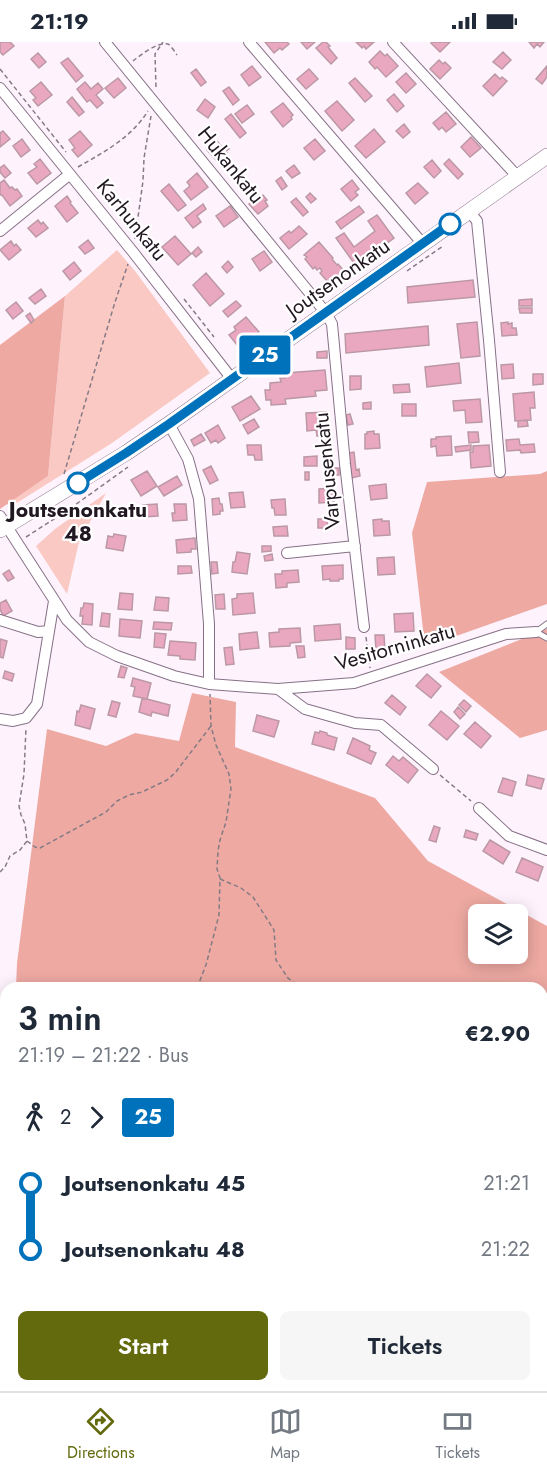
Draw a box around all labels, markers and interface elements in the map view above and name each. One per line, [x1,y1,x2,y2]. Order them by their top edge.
text: 21:19 [30,5,89,37]
street label: Hukankatu [190,120,272,210]
street label: Karhunkatu [90,173,174,267]
unlabelled marker [439,213,461,235]
street label: Joutsenonkatu [277,231,396,327]
line badge: 25 [238,336,292,374]
text: 25 [251,340,279,370]
street label: Varpusenkatu [306,411,348,531]
marker: Joutsenonkatu 48 [67,472,89,494]
place label: Joutsenonkatu 48 [5,495,147,549]
street label: Vesitorninkatu [331,616,459,678]
map controls [468,904,528,964]
button: layers [468,904,528,964]
text: 3 min [18,995,102,1042]
text: €2.90 [465,1017,530,1049]
text: 21:19 – 21:22 · Bus [18,1041,189,1070]
icon: walk [18,1101,51,1134]
icon: forward [80,1101,113,1134]
text: 25 [134,1102,162,1132]
text: 2 [60,1103,71,1132]
text: Joutsenonkatu 45 [64,1167,245,1199]
text: 21:21 [483,1169,530,1198]
text: Joutsenonkatu 48 [64,1233,245,1265]
text: 21:22 [481,1235,530,1264]
button: Start [18,1311,268,1380]
button: Tickets [280,1311,530,1380]
tab: Directions [67,1405,135,1464]
tab: Map [269,1405,302,1464]
tab: Tickets [435,1405,480,1464]

